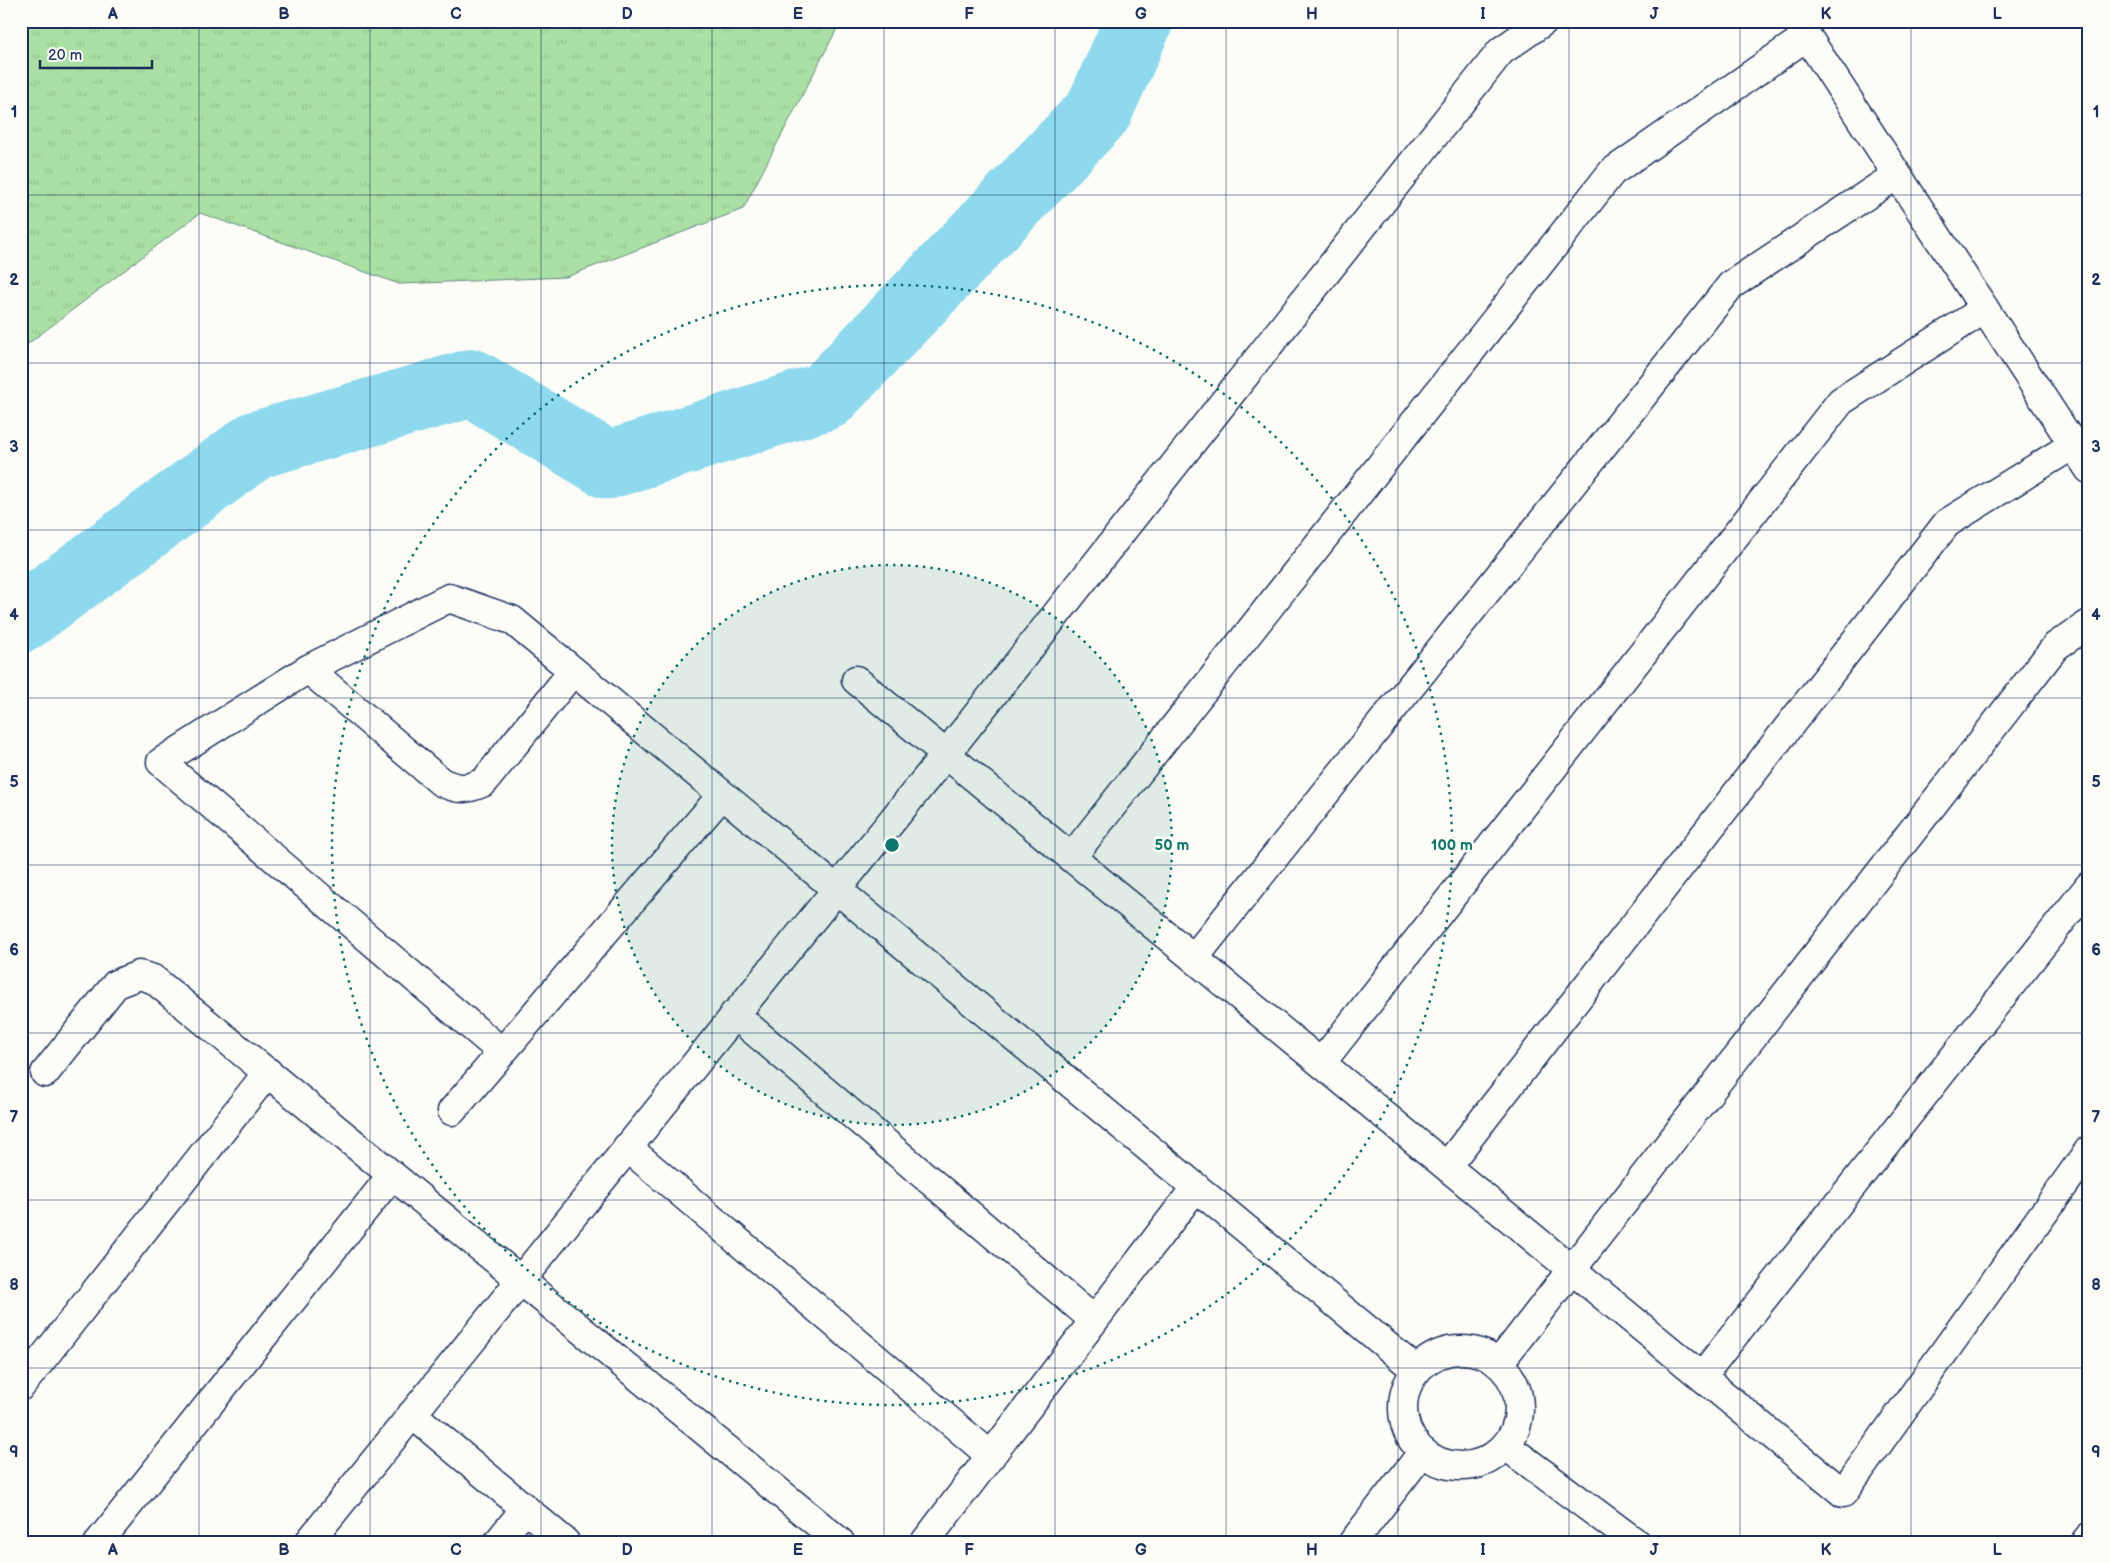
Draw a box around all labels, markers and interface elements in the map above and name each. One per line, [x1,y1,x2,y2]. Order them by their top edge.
text: A [107,5,118,24]
text: B [278,5,290,24]
text: C [450,5,462,24]
text: D [621,5,633,24]
text: E [793,5,803,24]
text: F [964,5,974,24]
text: G [1135,5,1147,24]
text: H [1306,5,1318,24]
text: I [1480,5,1486,24]
text: J [1650,5,1659,24]
text: K [1821,5,1832,24]
text: L [1992,5,2002,24]
scale bar [40,38,152,70]
text: 20 m [48,46,82,65]
text: 1 [11,103,17,122]
text: 1 [2093,103,2099,122]
text: 2 [9,271,19,290]
text: 2 [2091,271,2101,290]
text: 3 [9,438,19,457]
text: 3 [2091,438,2101,457]
text: 4 [9,606,19,625]
text: 4 [2091,606,2101,625]
text: 5 [9,773,19,792]
text: 5 [2091,773,2101,792]
centre of rings [883,836,901,854]
text: 50 m [1155,836,1190,855]
text: 100 m [1431,836,1473,855]
text: 6 [9,941,19,960]
text: 6 [2091,941,2101,960]
text: 7 [10,1108,19,1127]
text: 7 [2092,1108,2101,1127]
text: 8 [9,1276,19,1295]
text: 8 [2091,1276,2101,1295]
text: 9 [9,1443,19,1462]
text: 9 [2091,1443,2101,1462]
text: A [107,1541,118,1560]
text: B [278,1541,290,1560]
text: C [450,1541,462,1560]
text: D [621,1541,633,1560]
text: E [793,1541,803,1560]
text: F [964,1541,974,1560]
text: G [1135,1541,1147,1560]
text: H [1306,1541,1318,1560]
text: I [1480,1541,1486,1560]
text: J [1650,1541,1659,1560]
text: K [1821,1541,1832,1560]
text: L [1992,1541,2002,1560]

